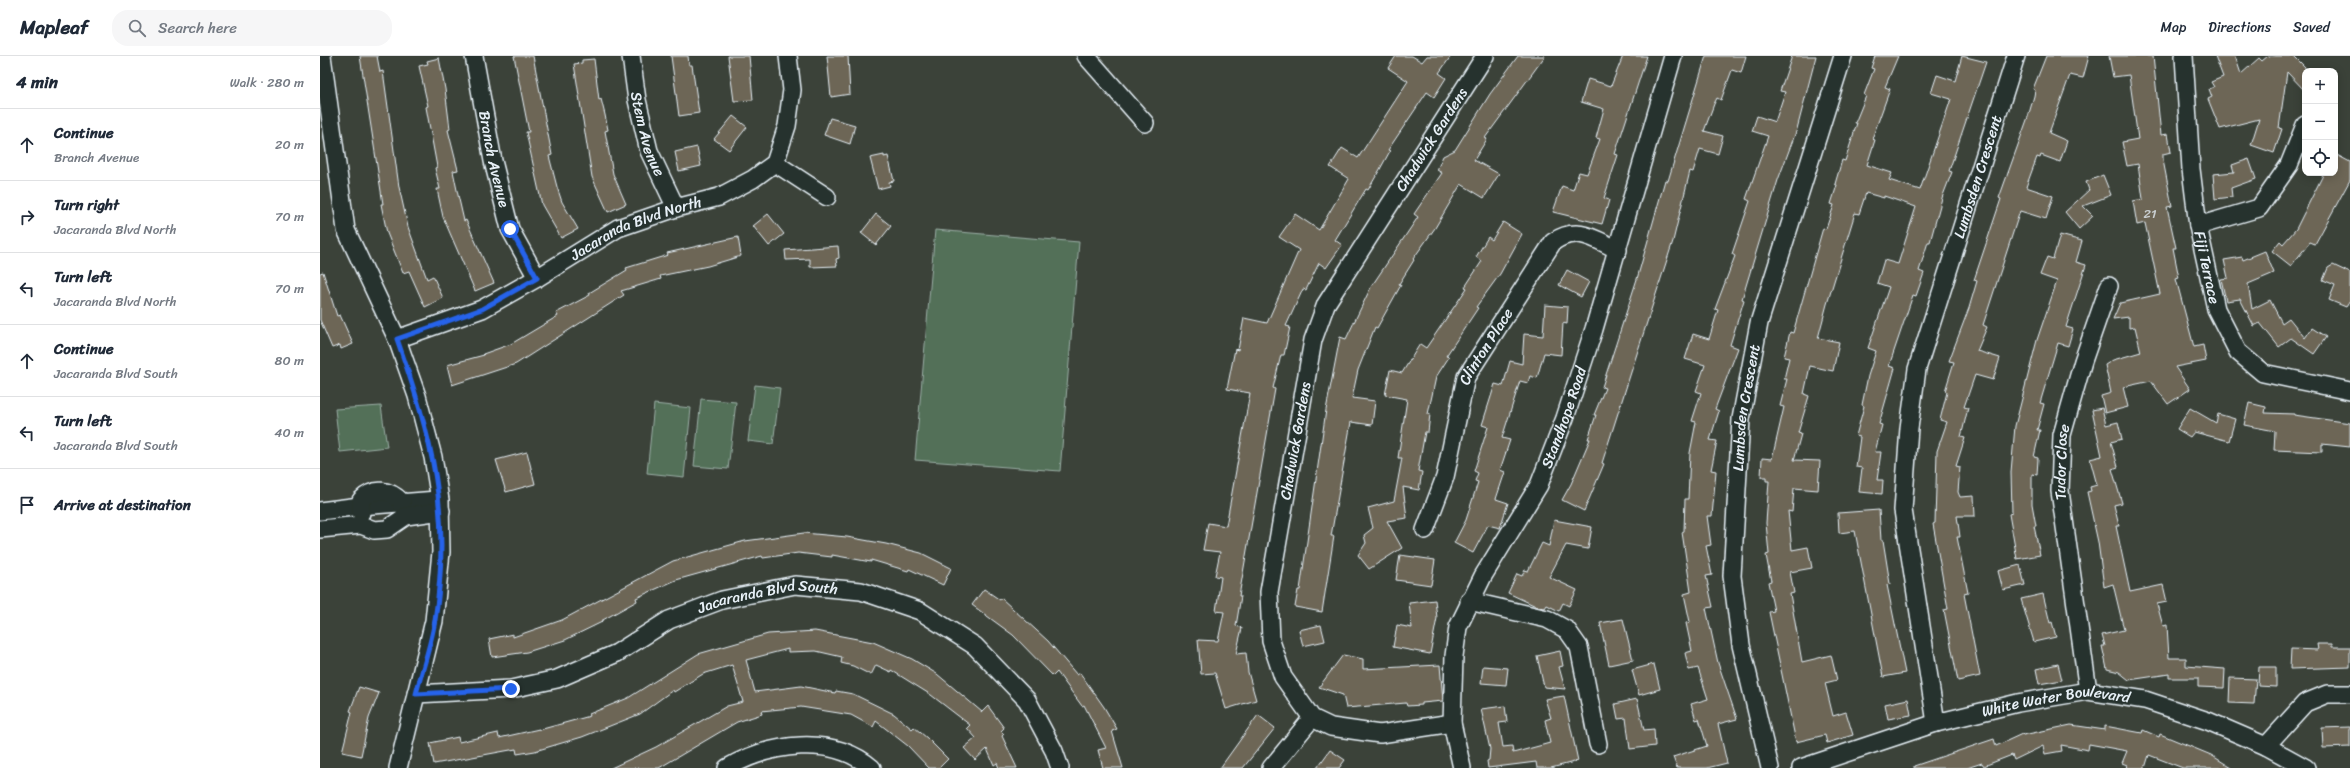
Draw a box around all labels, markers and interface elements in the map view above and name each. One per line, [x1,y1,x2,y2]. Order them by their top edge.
search box [112,10,392,46]
text: Mapleaf [20,11,88,44]
text: Search here [158,15,237,41]
text: Map [2160,15,2186,40]
text: Directions [2208,15,2271,40]
text: Saved [2293,15,2330,40]
icon: search [126,17,148,39]
text: 4 min [16,67,58,97]
map controls [2302,68,2338,176]
button: + [2302,68,2338,104]
text: Walk · 280 m [230,71,304,94]
street label: Chadwick Gardens [1388,82,1475,197]
street label: Stem Avenue [623,90,672,181]
button: − [2302,104,2338,140]
street label: Branch Avenue [471,109,517,210]
street label: Lumbsden Crescent [1946,111,2010,242]
text: Continue [54,120,114,146]
text: 20 m [275,133,304,156]
icon: ahead [16,134,38,156]
button: locate [2302,140,2338,176]
text: Branch Avenue [54,146,139,169]
street label: Jacaranda Blvd North [564,189,705,268]
text: Turn right [54,192,119,218]
house number: 21 [2143,202,2157,225]
text: 70 m [275,205,304,228]
icon: right [16,206,38,228]
text: Jacaranda Blvd North [54,218,177,241]
route start [501,220,519,238]
street label: Fiji Terrace [2186,228,2228,307]
text: Turn left [54,264,112,290]
text: 70 m [275,277,304,300]
icon: left [16,278,38,300]
text: Jacaranda Blvd North [54,290,177,313]
street label: Clinton Place [1452,302,1520,387]
text: Continue [54,336,114,362]
street label: Lumbsden Crescent [1725,342,1768,472]
text: 80 m [275,349,304,372]
icon: ahead [16,350,38,372]
text: Jacaranda Blvd South [54,362,178,385]
street label: Standhope Road [1534,362,1594,472]
street label: Chadwick Gardens [1272,379,1319,502]
text: Turn left [54,408,112,434]
street label: Tudor Close [2047,420,2078,502]
text: 40 m [274,421,304,444]
icon: left [16,422,38,444]
text: Jacaranda Blvd South [54,434,178,457]
text: Arrive at destination [54,492,191,518]
icon: arrive [16,494,38,516]
street label: Jacaranda Blvd South [693,572,839,621]
street label: White Water Boulevard [1979,678,2133,724]
route end [502,680,520,698]

